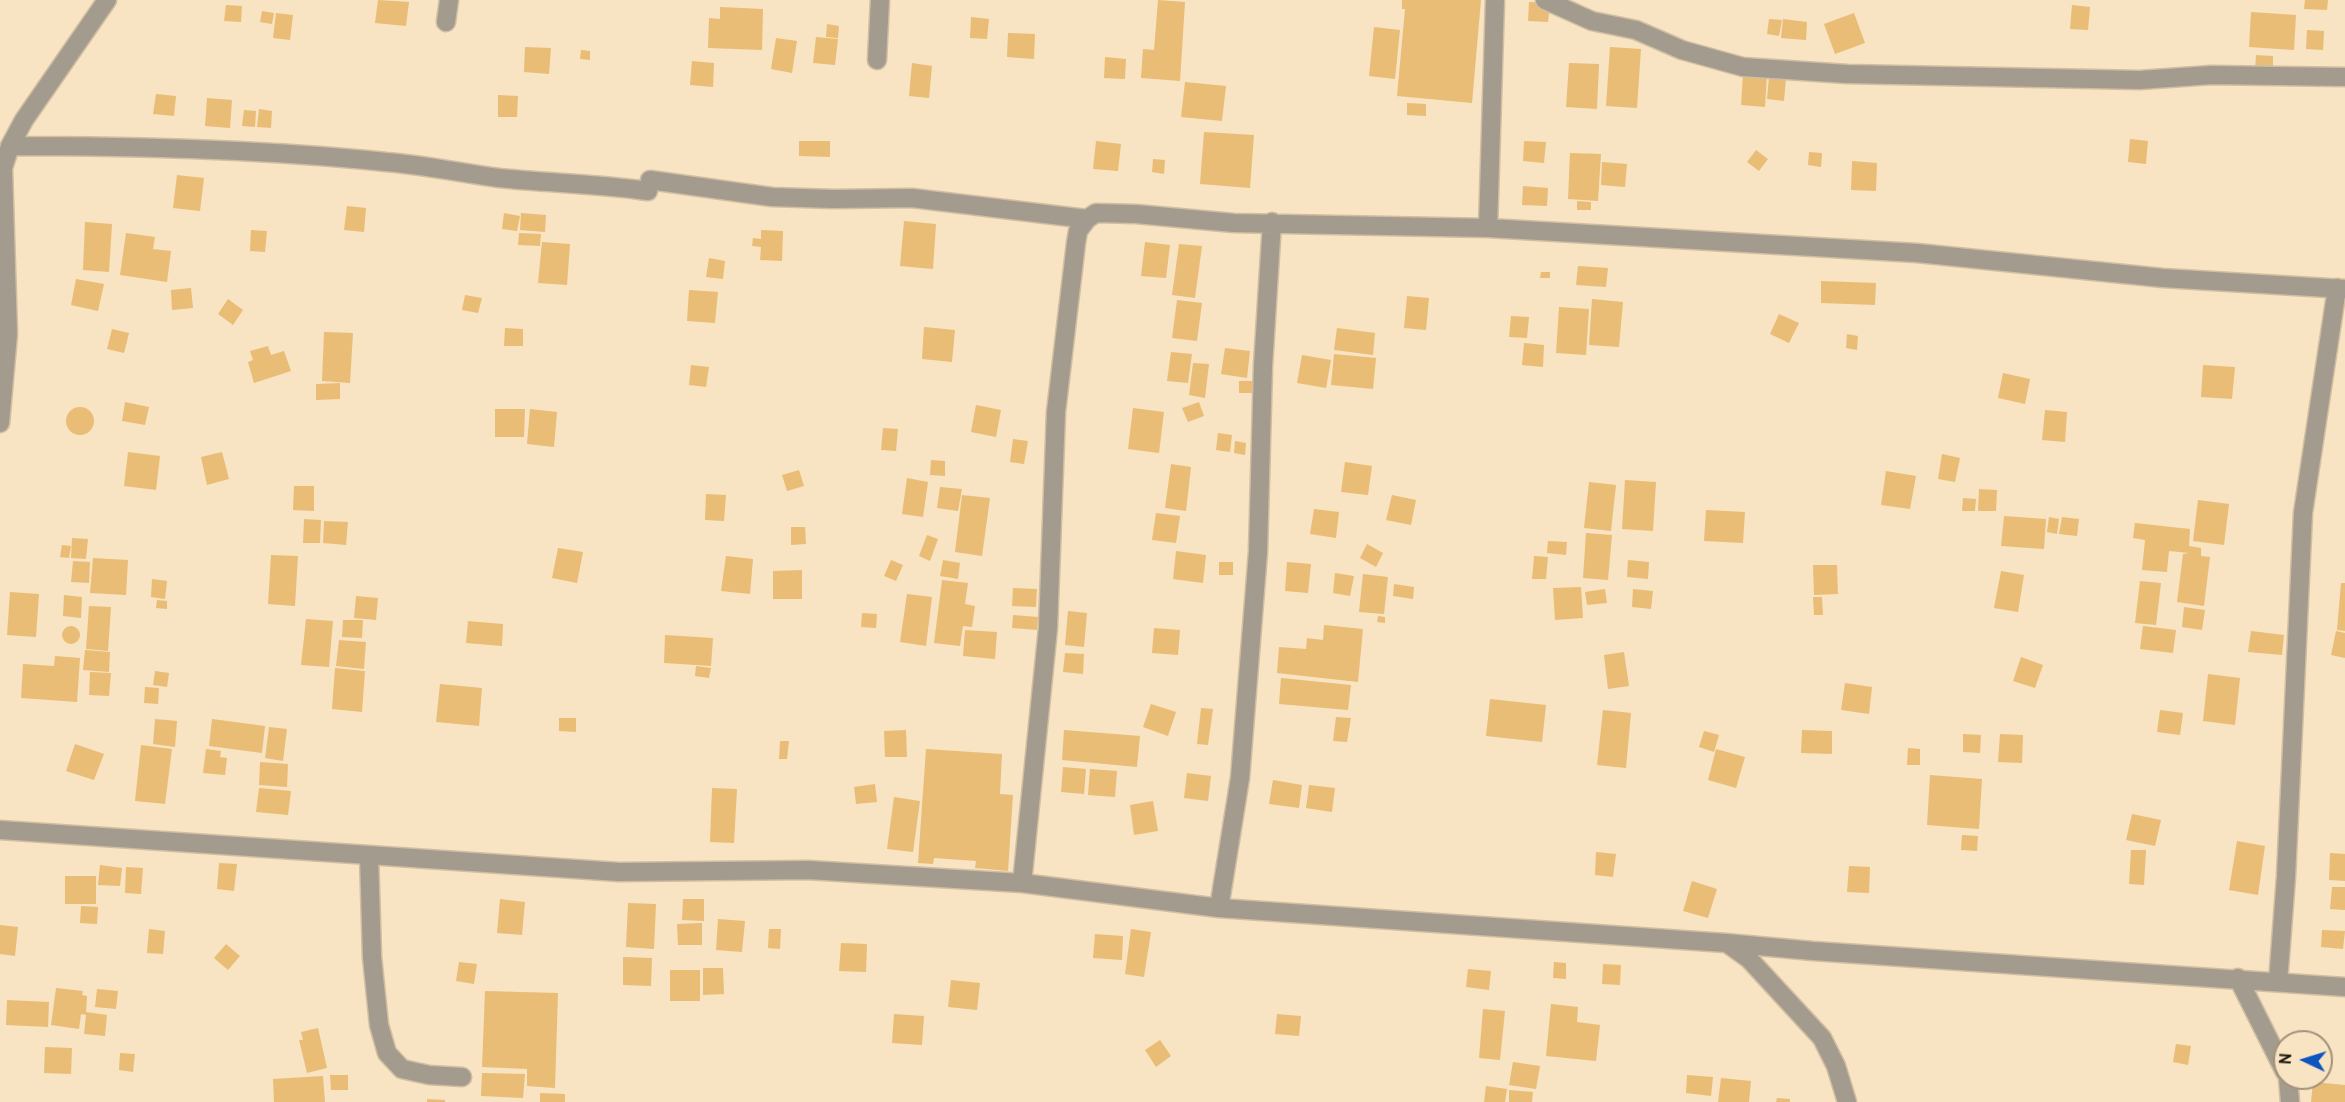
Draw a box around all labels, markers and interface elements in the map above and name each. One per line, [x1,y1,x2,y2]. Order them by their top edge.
north arrow [2273,1030,2333,1090]
text: N [2277,1052,2297,1065]

